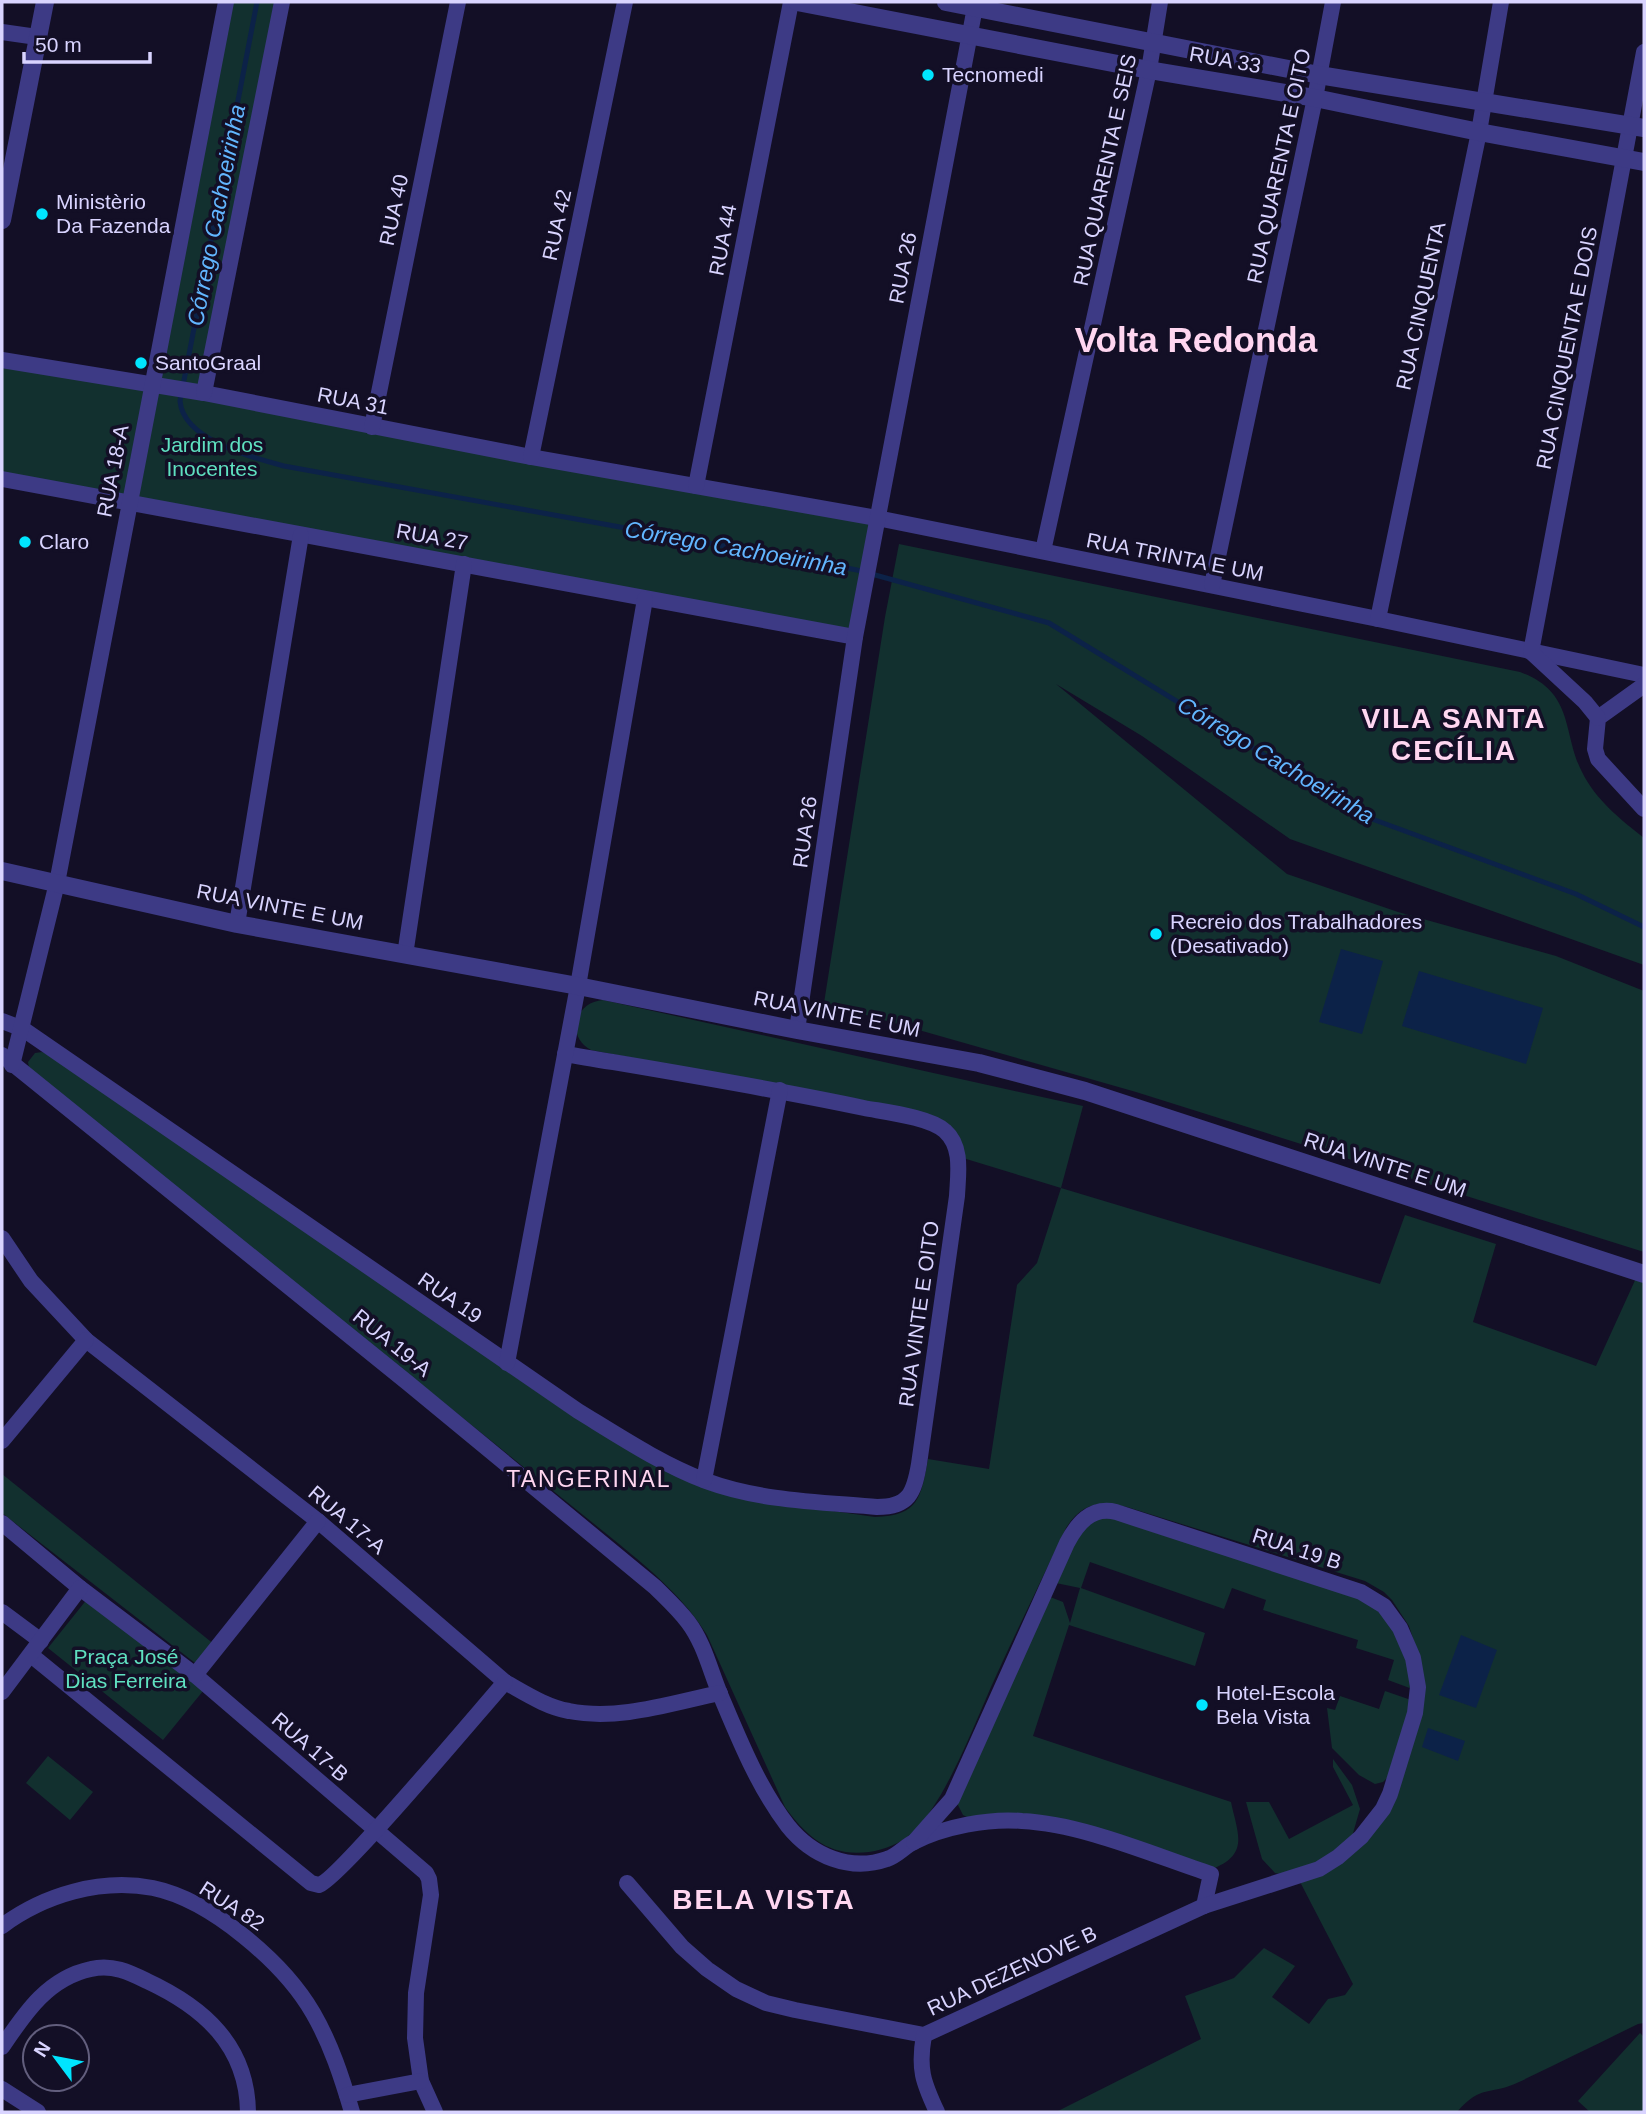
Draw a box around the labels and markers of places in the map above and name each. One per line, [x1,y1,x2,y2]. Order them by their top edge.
place label: Tecnomedi [942,63,1044,86]
marker: Tecnomedi [920,67,936,83]
place label: Ministèrio Da Fazenda [56,190,171,237]
marker: Ministèrio Da Fazenda [34,206,50,222]
place label: SantoGraal [155,351,261,374]
marker: SantoGraal [133,355,149,371]
place label: Claro [39,530,89,553]
marker: Claro [17,534,33,550]
place label: Recreio dos Trabalhadores (Desativado) [1170,910,1422,957]
marker: Recreio dos Trabalhadores (Desativado) [1148,926,1164,942]
place label: Hotel-Escola Bela Vista [1216,1681,1335,1728]
marker: Hotel-Escola Bela Vista [1194,1697,1210,1713]

